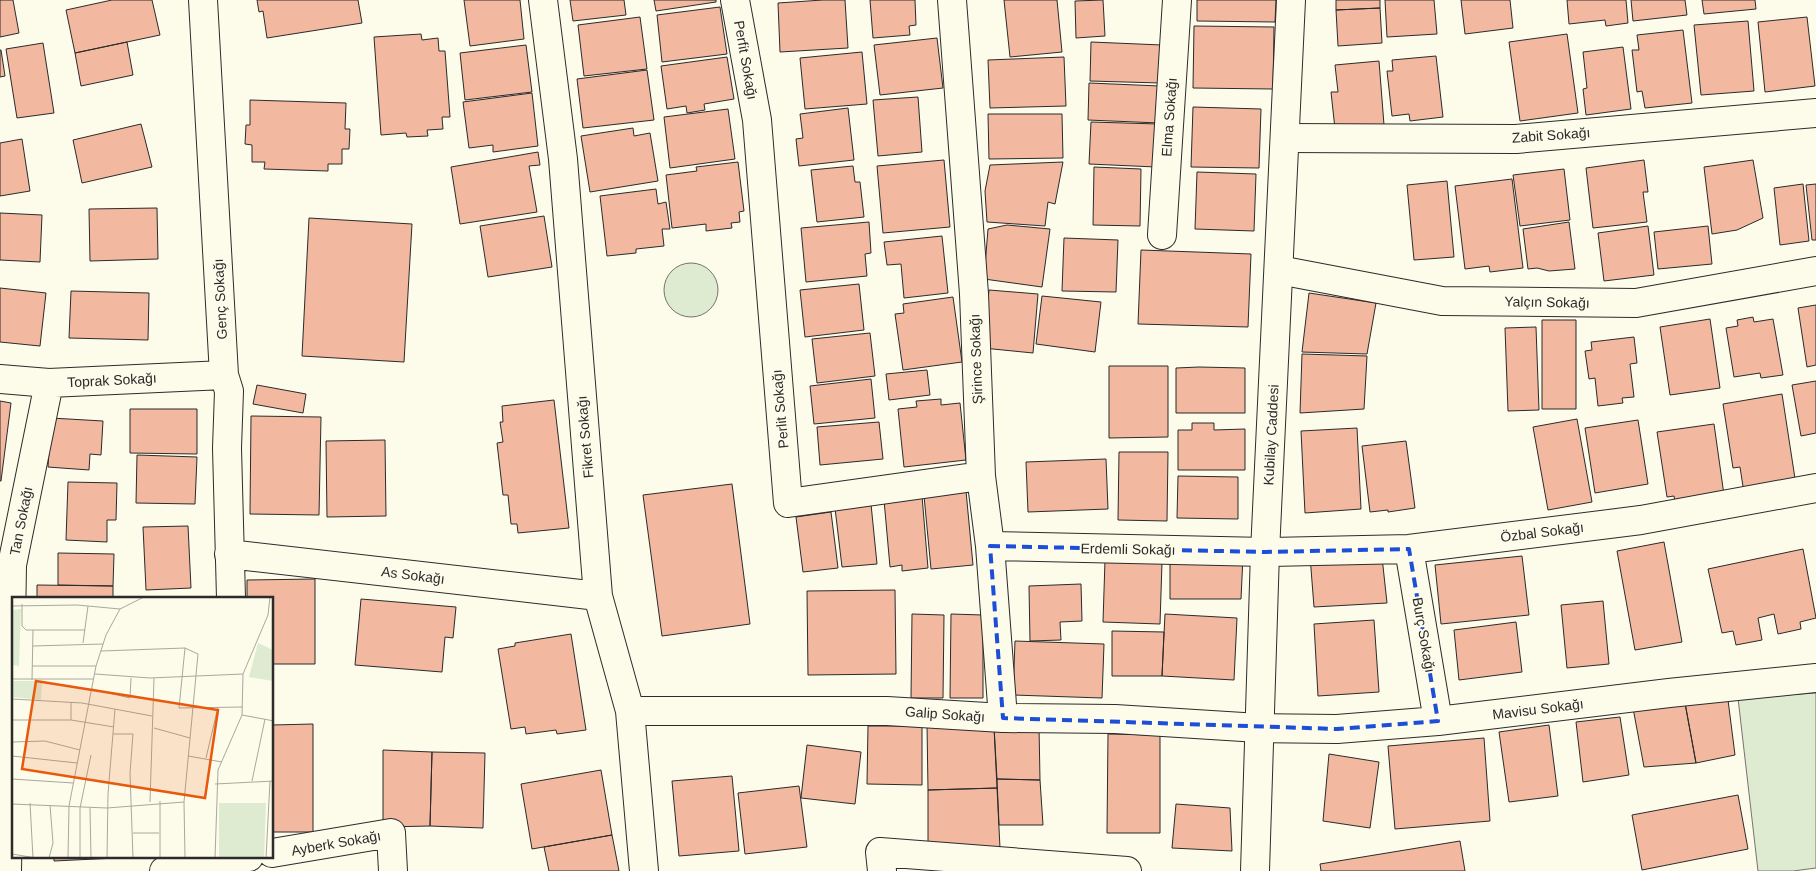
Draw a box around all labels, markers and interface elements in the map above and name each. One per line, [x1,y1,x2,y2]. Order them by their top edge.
street label: Perfit Sokağı [731,19,761,101]
street label: Elma Sokağı [1158,77,1180,157]
street label: Zabit Sokağı [1511,124,1591,146]
street label: Genç Sokağı [210,258,230,340]
street label: Yalçın Sokağı [1504,293,1590,311]
street label: Şirince Sokağı [966,314,986,404]
street label: Perlit Sokağı [769,369,791,449]
street label: Toprak Sokağı [67,370,157,390]
street label: Kubilay Caddesi [1260,384,1282,486]
street label: Fikret Sokağı [573,395,597,479]
street label: Tan Sokağı [6,485,36,557]
street label: Özbal Sokağı [1499,518,1585,545]
street label: Erdemli Sokağı [1080,540,1176,558]
street label: As Sokağı [380,563,446,587]
street label: Burç Sokağı [1409,596,1439,674]
inset map [12,597,274,858]
street label: Mavisu Sokağı [1491,695,1585,723]
street label: Galip Sokağı [904,703,986,725]
street label: Ayberk Sokağı [290,827,382,859]

